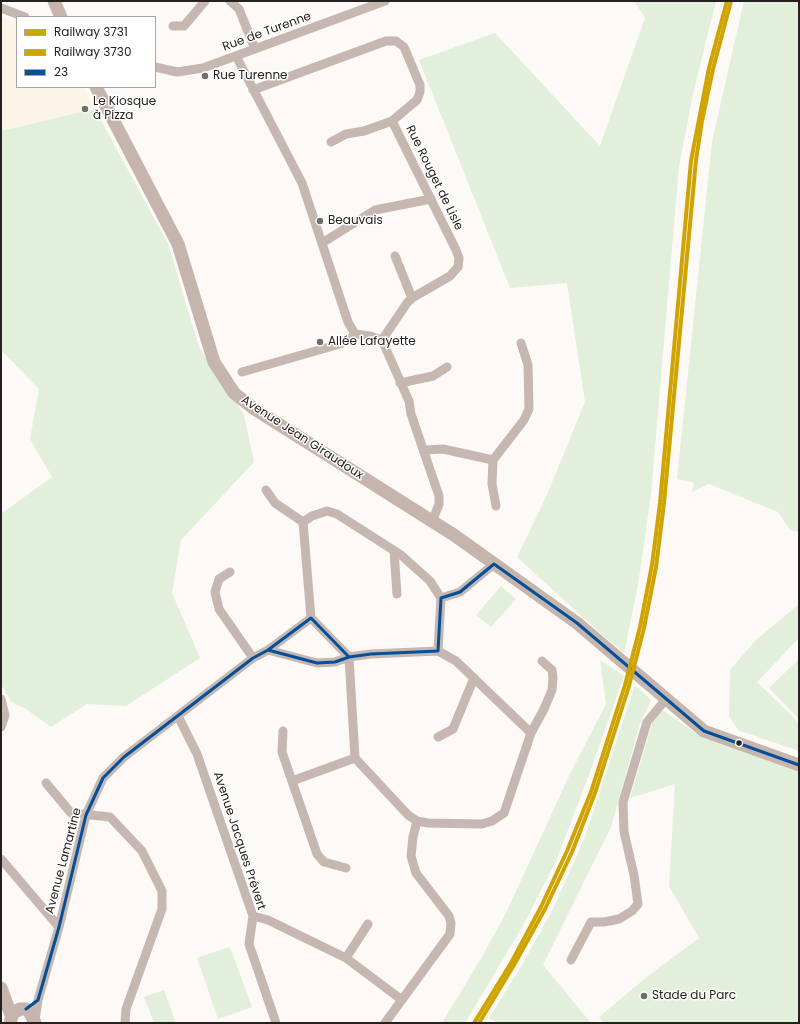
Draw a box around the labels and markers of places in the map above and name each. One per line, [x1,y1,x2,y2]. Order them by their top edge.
place label: Rue Turenne [213,69,288,83]
marker: Rue Turenne [200,71,210,81]
place label: Le Kiosque à Pizza [93,95,156,123]
marker: Le Kiosque à Pizza [80,104,90,114]
place label: Beauvais [328,214,383,228]
marker: Beauvais [315,216,325,226]
place label: Allée Lafayette [328,335,416,349]
marker: Allée Lafayette [315,337,325,347]
unlabelled marker [734,738,744,748]
place label: Stade du Parc [652,989,736,1003]
marker: Stade du Parc [639,991,649,1001]

